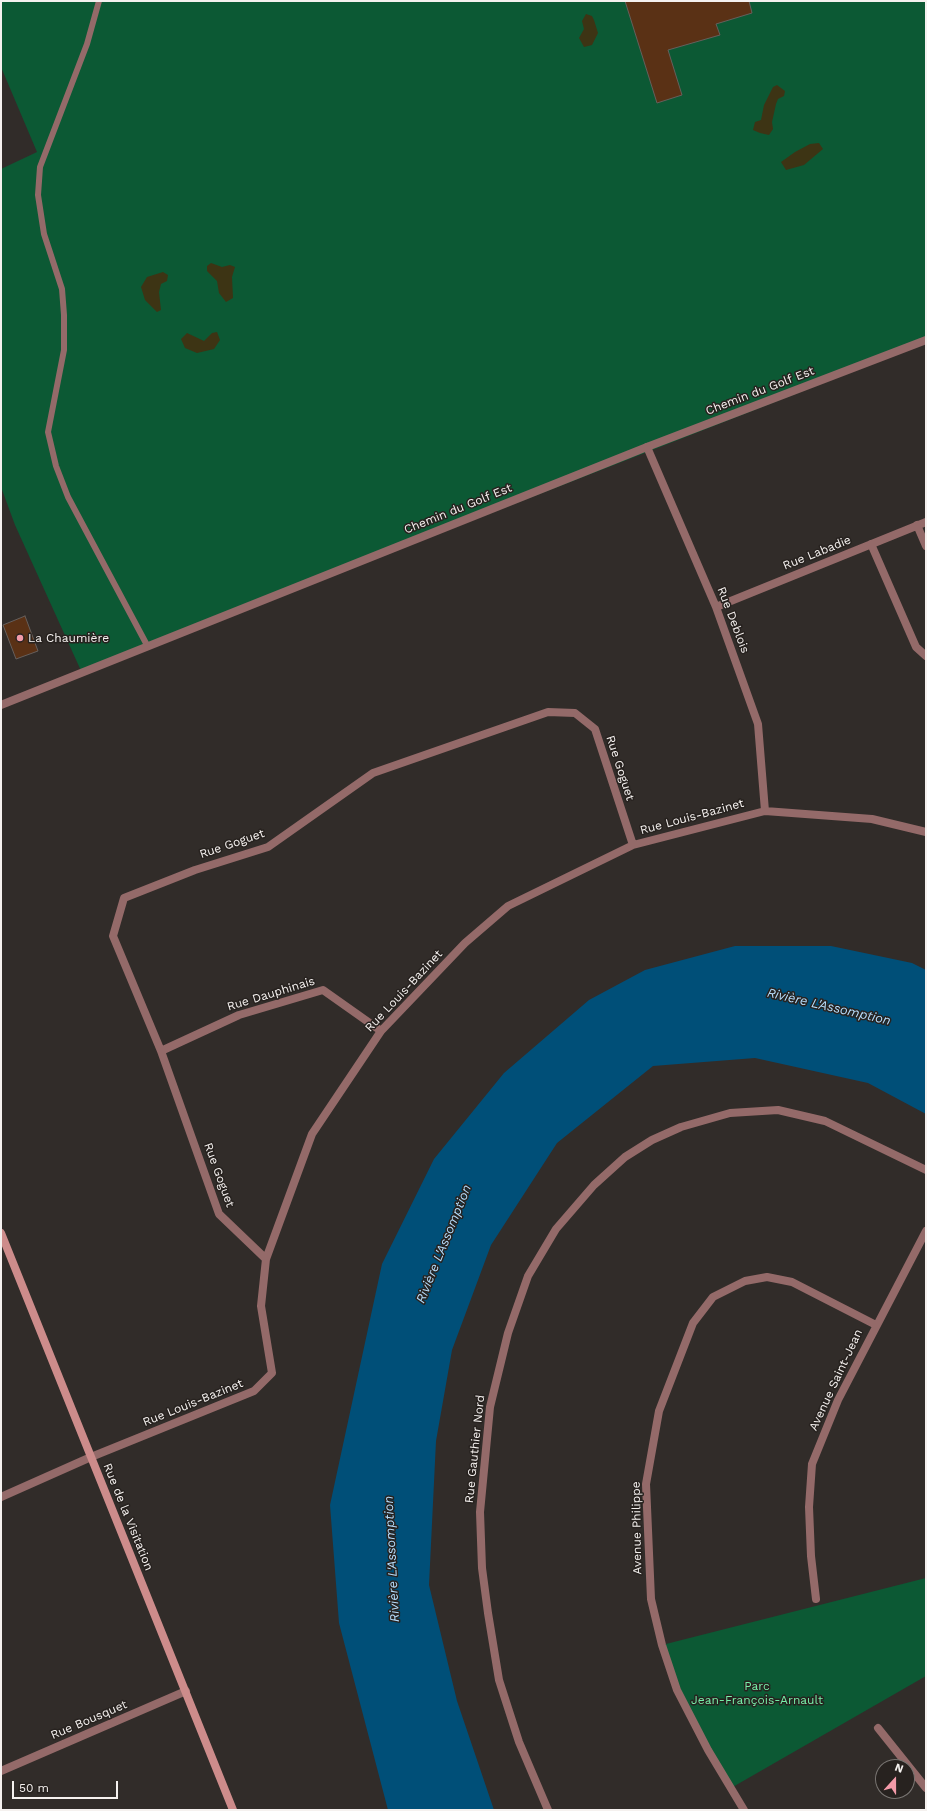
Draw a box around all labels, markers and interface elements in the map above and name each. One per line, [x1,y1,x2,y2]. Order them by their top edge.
street label: Chemin du Golf Est [704,364,816,418]
street label: Chemin du Golf Est [402,481,514,537]
street label: Rue Labadie [781,533,853,573]
street label: Rue Deblois [714,585,752,655]
place label: La Chaumière [28,631,109,645]
marker: La Chaumière [15,633,25,643]
street label: Rue Goguet [603,734,637,802]
street label: Rue Louis-Bazinet [638,796,746,838]
street label: Rue Goguet [198,826,266,862]
street label: Rue Louis-Bazinet [362,947,446,1035]
street label: Rue Dauphinais [225,974,317,1014]
water label: Rivière L'Assomption [766,985,892,1029]
street label: Rue Goguet [201,1141,237,1209]
water label: Rivière L'Assomption [413,1182,475,1306]
street label: Avenue Saint-Jean [806,1327,866,1433]
street label: Rue Louis-Bazinet [141,1376,245,1430]
street label: Rue Gauthier Nord [462,1394,488,1504]
street label: Rue de la Visitation [100,1461,156,1573]
street label: Avenue Philippe [629,1481,645,1575]
water label: Rivière L'Assomption [381,1495,403,1623]
park label: Parc Jean-François-Arnault [691,1679,823,1707]
street label: Rue Bousquet [49,1697,129,1743]
north arrow [875,1759,915,1799]
text: N [893,1761,905,1776]
scale bar [14,1773,120,1799]
text: 50 m [19,1781,49,1795]

